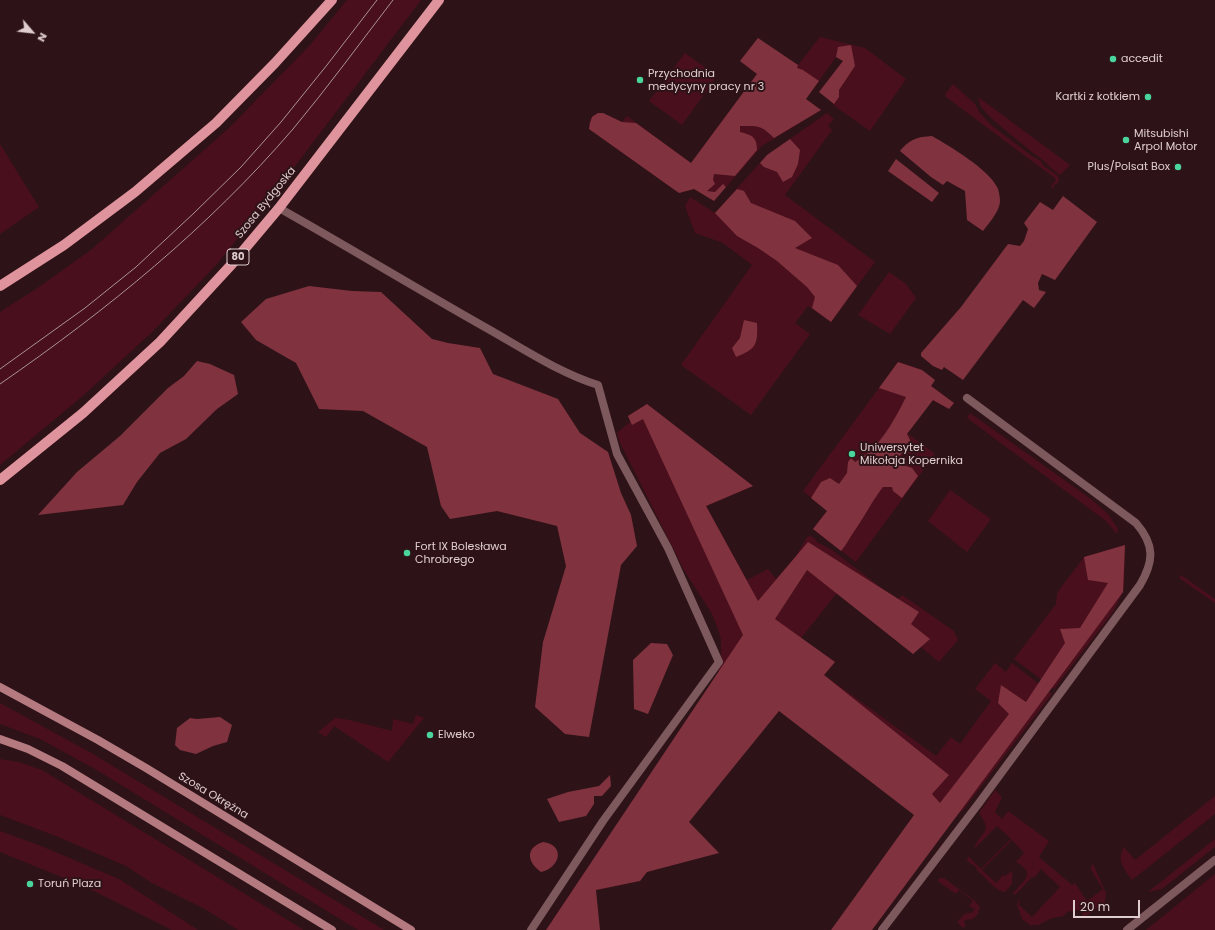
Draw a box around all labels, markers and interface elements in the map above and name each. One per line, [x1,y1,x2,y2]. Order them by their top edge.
north arrow [12,12,52,52]
text: N [34,30,52,45]
place label: accedit [1121,52,1163,66]
marker: accedit [1108,54,1118,64]
place label: Przychodnia medycyny pracy nr 3 [648,67,764,93]
marker: Przychodnia medycyny pracy nr 3 [635,75,645,85]
place label: Kartki z kotkiem [1055,90,1140,104]
marker: Kartki z kotkiem [1143,92,1153,102]
place label: Mitsubishi Arpol Motor [1134,127,1197,153]
marker: Mitsubishi Arpol Motor [1121,135,1131,145]
place label: Plus/Polsat Box [1088,160,1170,174]
marker: Plus/Polsat Box [1173,162,1183,172]
street label: Szosa Bydgoska [233,165,299,241]
road number: 80 [227,249,249,265]
place label: Uniwersytet Mikołaja Kopernika [860,441,963,467]
marker: Uniwersytet Mikołaja Kopernika [847,449,857,459]
place label: Fort IX Bolesława Chrobrego [415,540,507,566]
marker: Fort IX Bolesława Chrobrego [402,548,412,558]
place label: Elweko [438,728,475,742]
marker: Elweko [425,730,435,740]
street label: Szosa Okrężna [176,770,250,822]
place label: Toruń Plaza [38,877,101,891]
marker: Toruń Plaza [25,879,35,889]
scale bar [1075,892,1142,918]
text: 20 m [1080,898,1110,915]

